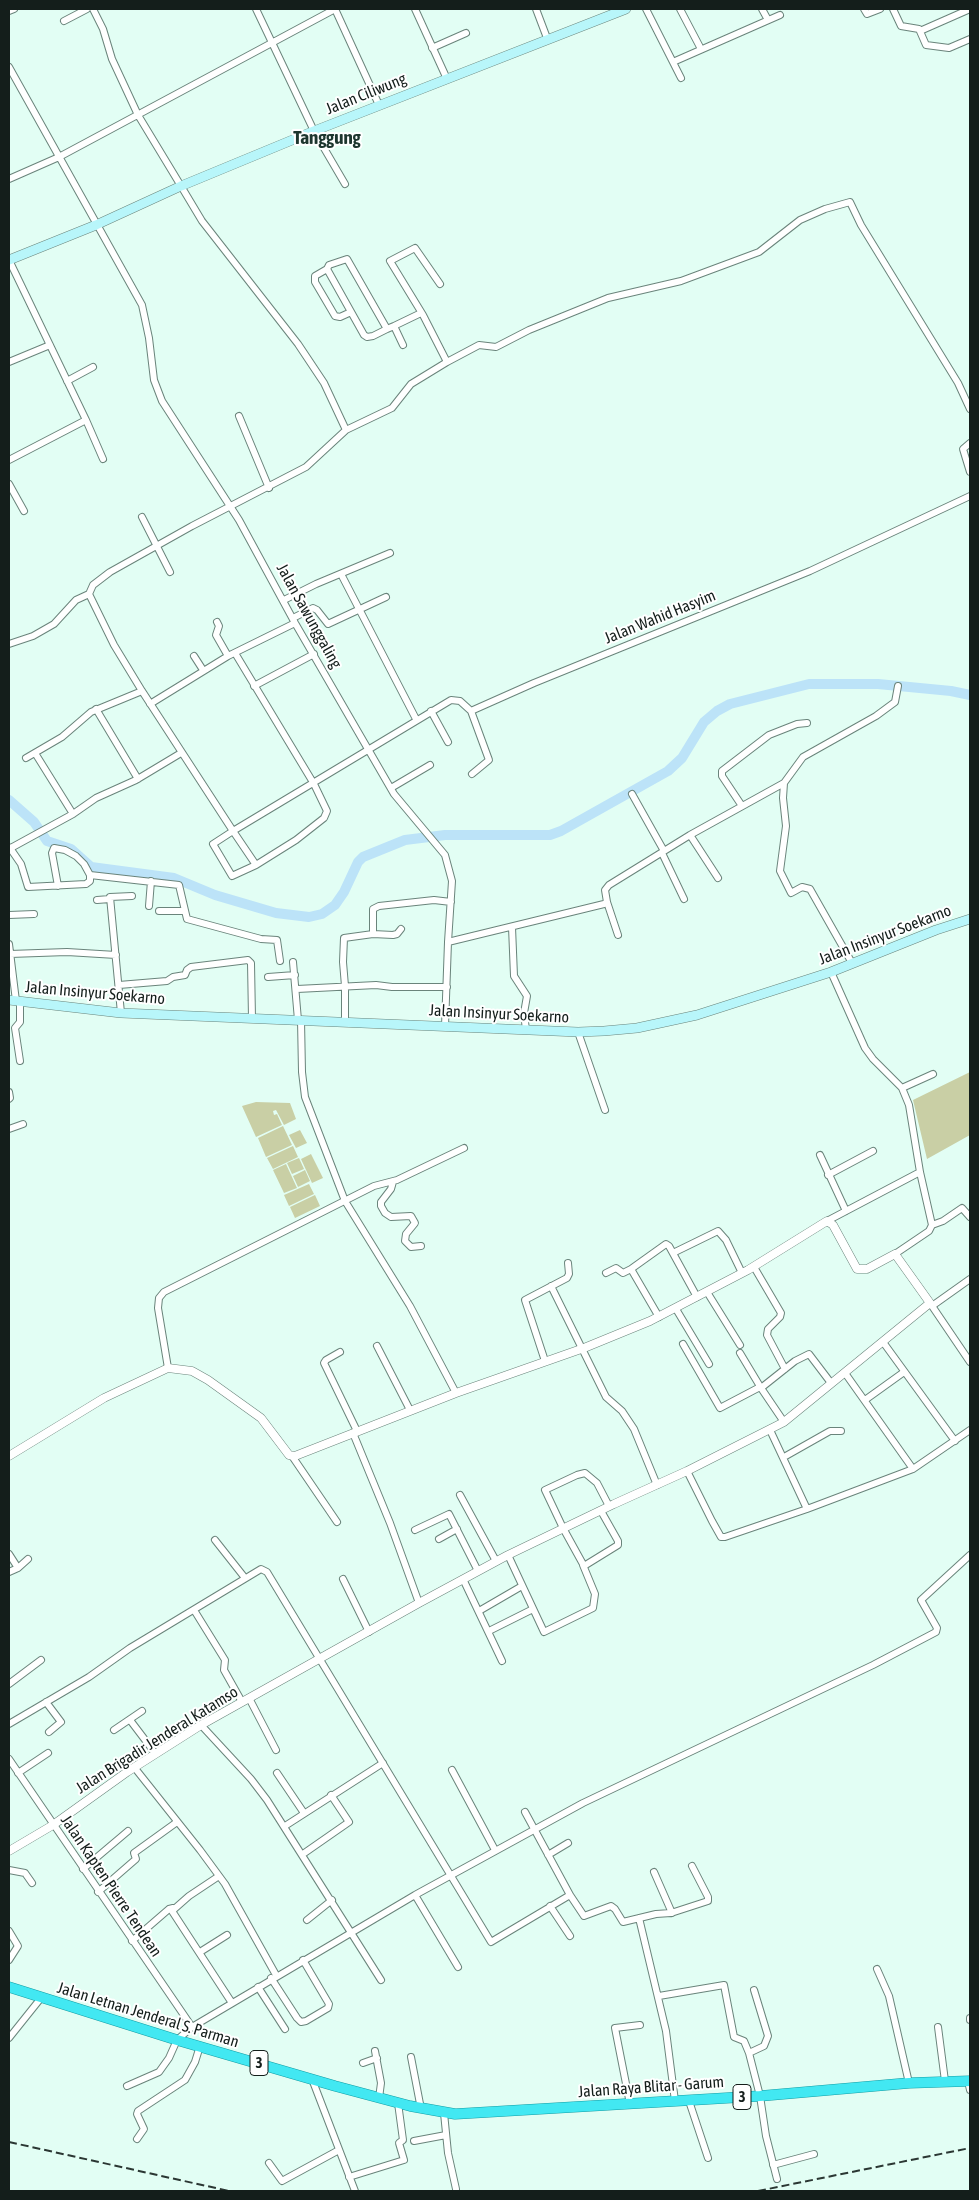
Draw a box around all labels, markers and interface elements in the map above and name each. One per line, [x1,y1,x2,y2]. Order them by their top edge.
street label: Jalan Ciliwung [323,69,409,119]
district label: Tanggung [293,127,361,149]
street label: Jalan Sawunggaling [272,560,346,672]
street label: Jalan Wahid Hasyim [602,586,718,648]
street label: Jalan Insinyur Soekarno [816,901,954,969]
street label: Jalan Insinyur Soekarno [24,977,166,1009]
street label: Jalan Insinyur Soekarno [428,1001,570,1027]
street label: Jalan Brigadir Jenderal Katamso [72,1682,242,1798]
street label: Jalan Kapten Pierre Tendean [56,1811,166,1961]
street label: Jalan Letnan Jenderal S. Parman [55,1978,241,2052]
road number: 3 [250,2050,268,2076]
street label: Jalan Raya Blitar - Garum [577,2072,725,2102]
road number: 3 [733,2084,751,2110]

